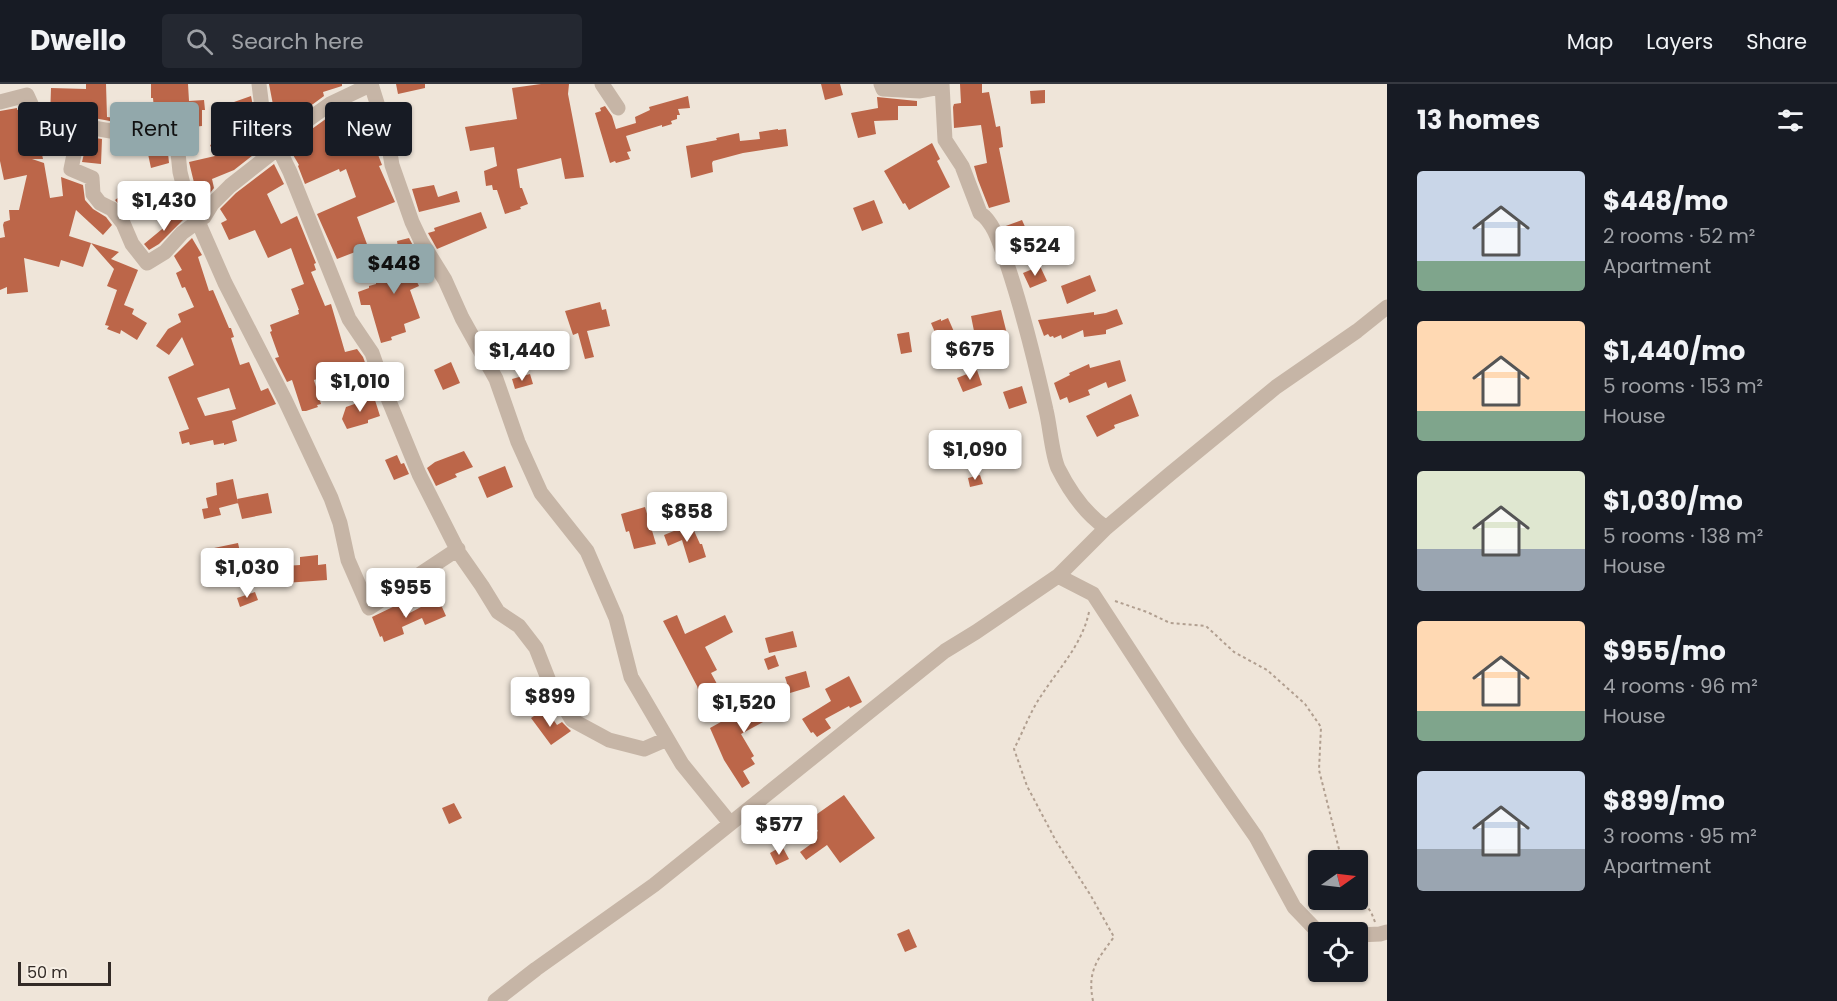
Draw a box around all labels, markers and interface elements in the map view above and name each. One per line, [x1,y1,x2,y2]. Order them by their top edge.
search box [162,14,582,68]
text: Dwello [30,21,126,60]
icon: search [183,25,216,58]
text: Search here [231,26,364,57]
text: Map [1567,27,1613,56]
text: Layers [1646,27,1713,56]
text: Share [1746,27,1807,56]
chip: Buy [18,102,98,156]
chip: Rent [110,102,199,156]
chip: Filters [211,102,313,156]
chip: New [325,102,412,156]
text: 13 homes [1417,102,1540,138]
icon: filters [1774,104,1807,137]
pin: $1,430 [115,181,213,232]
text: $448/mo [1603,183,1728,219]
text: $1,430 [131,186,197,214]
icon: home [1465,195,1537,267]
text: 2 rooms · 52 m² [1603,222,1755,250]
pin: $524 [999,226,1071,277]
text: $524 [1009,231,1061,259]
pin: $448 [358,244,430,295]
text: $448 [367,249,421,277]
text: Apartment [1603,252,1711,280]
pin: $675 [934,330,1006,381]
pin: $1,440 [473,331,571,382]
text: $1,440/mo [1603,333,1745,369]
text: $675 [945,335,995,363]
text: $1,440 [489,336,555,364]
icon: home [1465,345,1537,417]
pin: $1,010 [311,362,409,413]
text: $1,010 [330,367,390,395]
text: 5 rooms · 153 m² [1603,372,1763,400]
text: House [1603,402,1665,430]
pin: $1,090 [926,430,1024,481]
text: $1,090 [943,435,1007,463]
text: $1,030/mo [1603,483,1743,519]
pin: $858 [651,492,723,543]
icon: home [1465,495,1537,567]
text: $858 [661,497,713,525]
text: 5 rooms · 138 m² [1603,522,1763,550]
pin: $1,030 [198,548,296,599]
text: House [1603,552,1665,580]
text: $1,030 [215,553,279,581]
pin: $955 [370,568,442,619]
text: $955 [380,573,432,601]
text: $955/mo [1603,633,1726,669]
icon: home [1465,645,1537,717]
text: 4 rooms · 96 m² [1603,672,1758,700]
pin: $899 [514,677,586,728]
text: $899 [525,682,575,710]
pin: $1,520 [695,683,793,734]
text: $1,520 [712,688,776,716]
text: House [1603,702,1665,730]
text: $899/mo [1603,783,1725,819]
icon: home [1465,795,1537,867]
pin: $577 [743,805,815,856]
text: $577 [755,810,803,838]
text: 3 rooms · 95 m² [1603,822,1757,850]
north arrow [1308,850,1368,910]
map controls [1308,850,1368,982]
text: Apartment [1603,852,1711,880]
button: locate [1308,922,1368,982]
scale bar [18,959,111,986]
text: 50 m [27,961,68,984]

